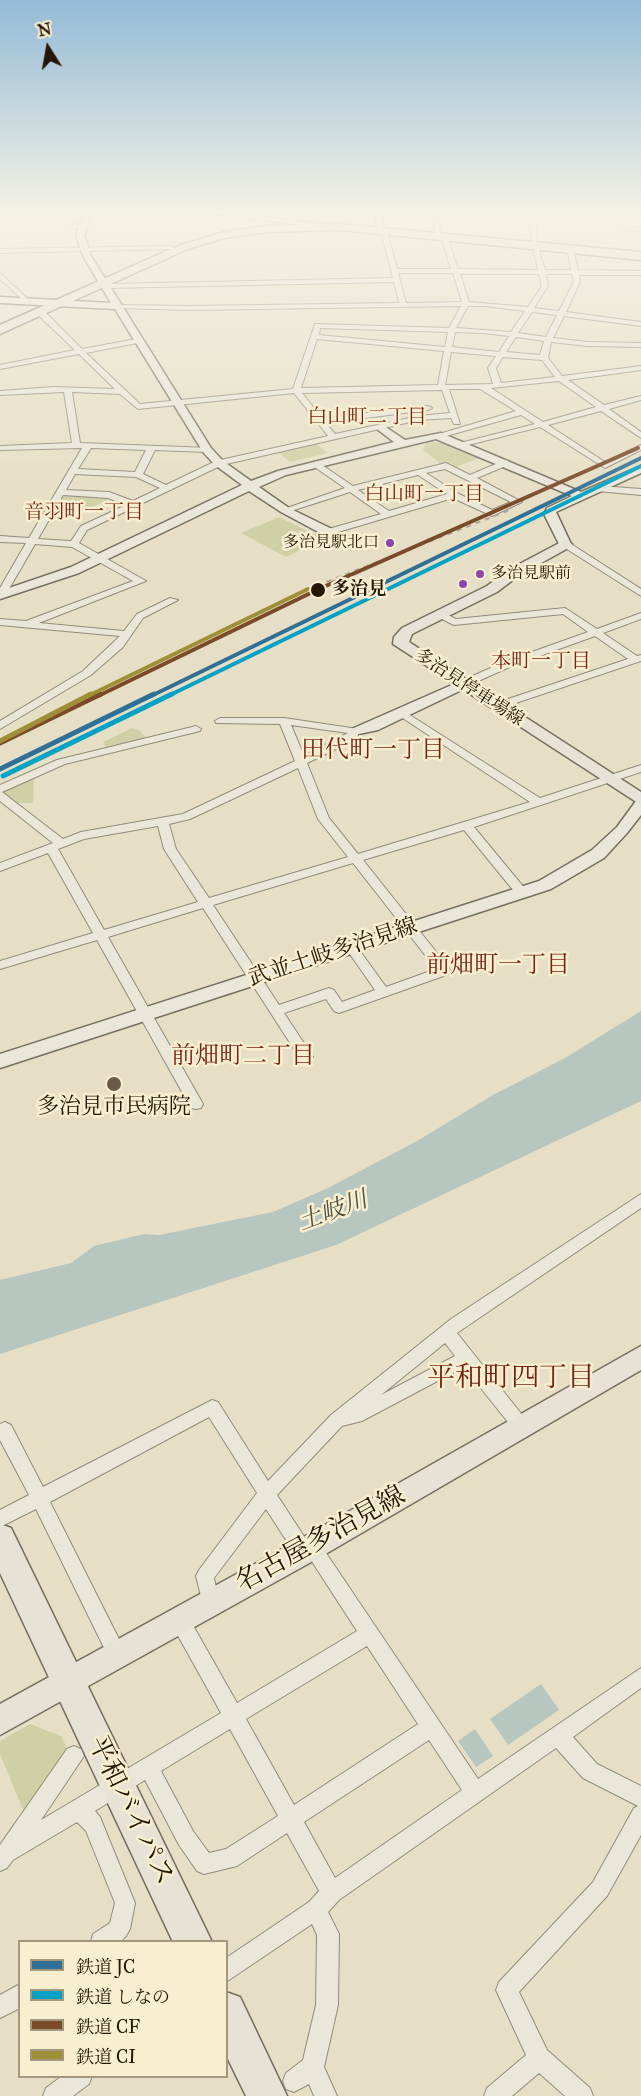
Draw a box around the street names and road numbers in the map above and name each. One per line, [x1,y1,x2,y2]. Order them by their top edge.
street label: 多治見停車場線 [410,645,528,731]
street label: 武並土岐多治見線 [245,913,421,993]
street label: 名古屋多治見線 [230,1480,412,1600]
street label: 平和バイパス [80,1731,180,1891]

